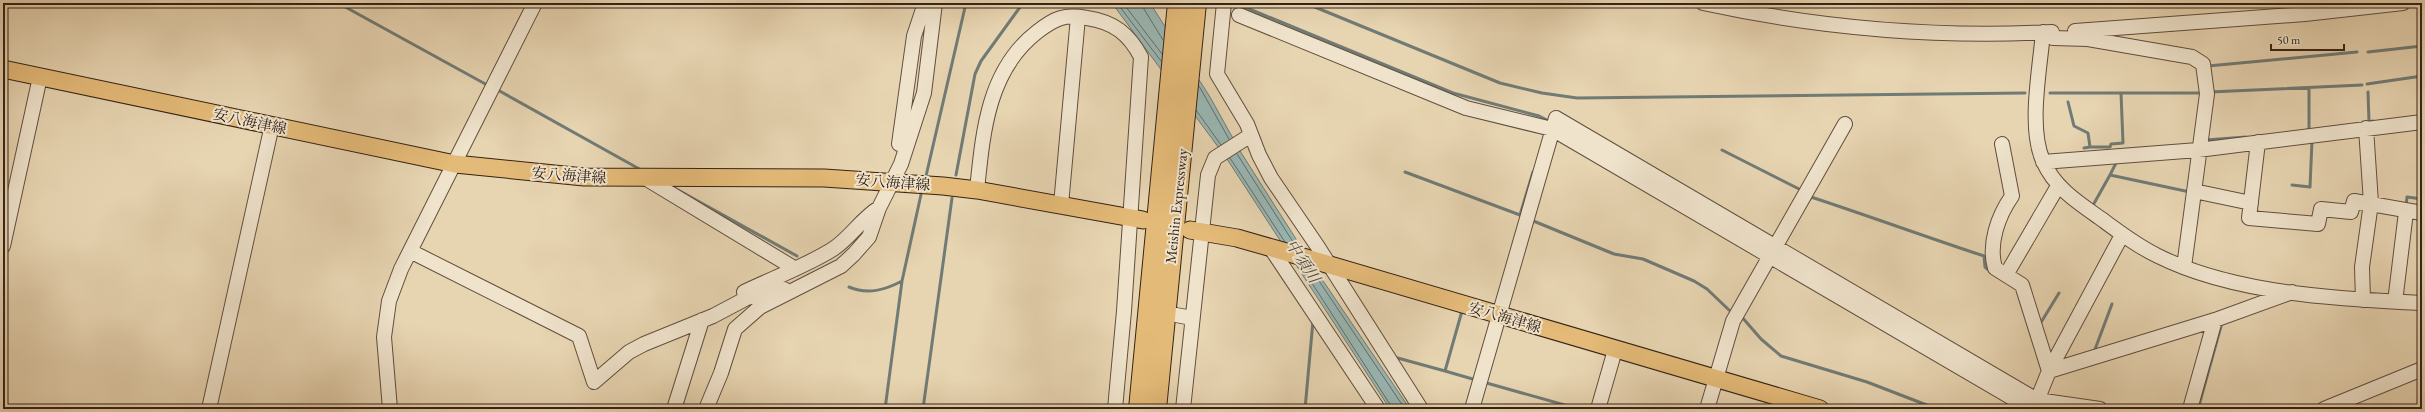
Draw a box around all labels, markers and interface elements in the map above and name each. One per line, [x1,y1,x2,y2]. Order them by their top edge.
scale bar [2271,26,2344,52]
text: 50 m [2277,32,2301,48]
street label: 安八海津線 [211,104,289,138]
street label: Meishin Expressway [1161,147,1192,264]
street label: 安八海津線 [531,163,607,187]
street label: 安八海津線 [855,170,931,194]
water label: 中須川 [1281,235,1326,289]
street label: 安八海津線 [1466,298,1544,336]

